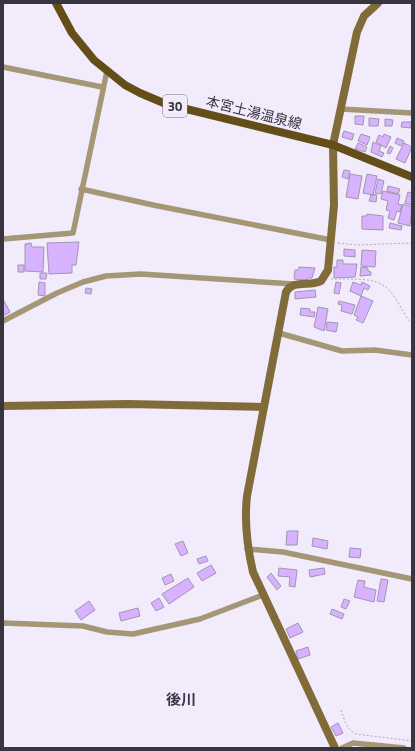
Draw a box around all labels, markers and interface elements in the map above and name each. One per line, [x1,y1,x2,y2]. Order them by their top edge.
street label: 本宮土湯温泉線 [204,90,304,134]
road number: 30 [163,95,187,117]
district label: 後川 [166,688,196,711]

